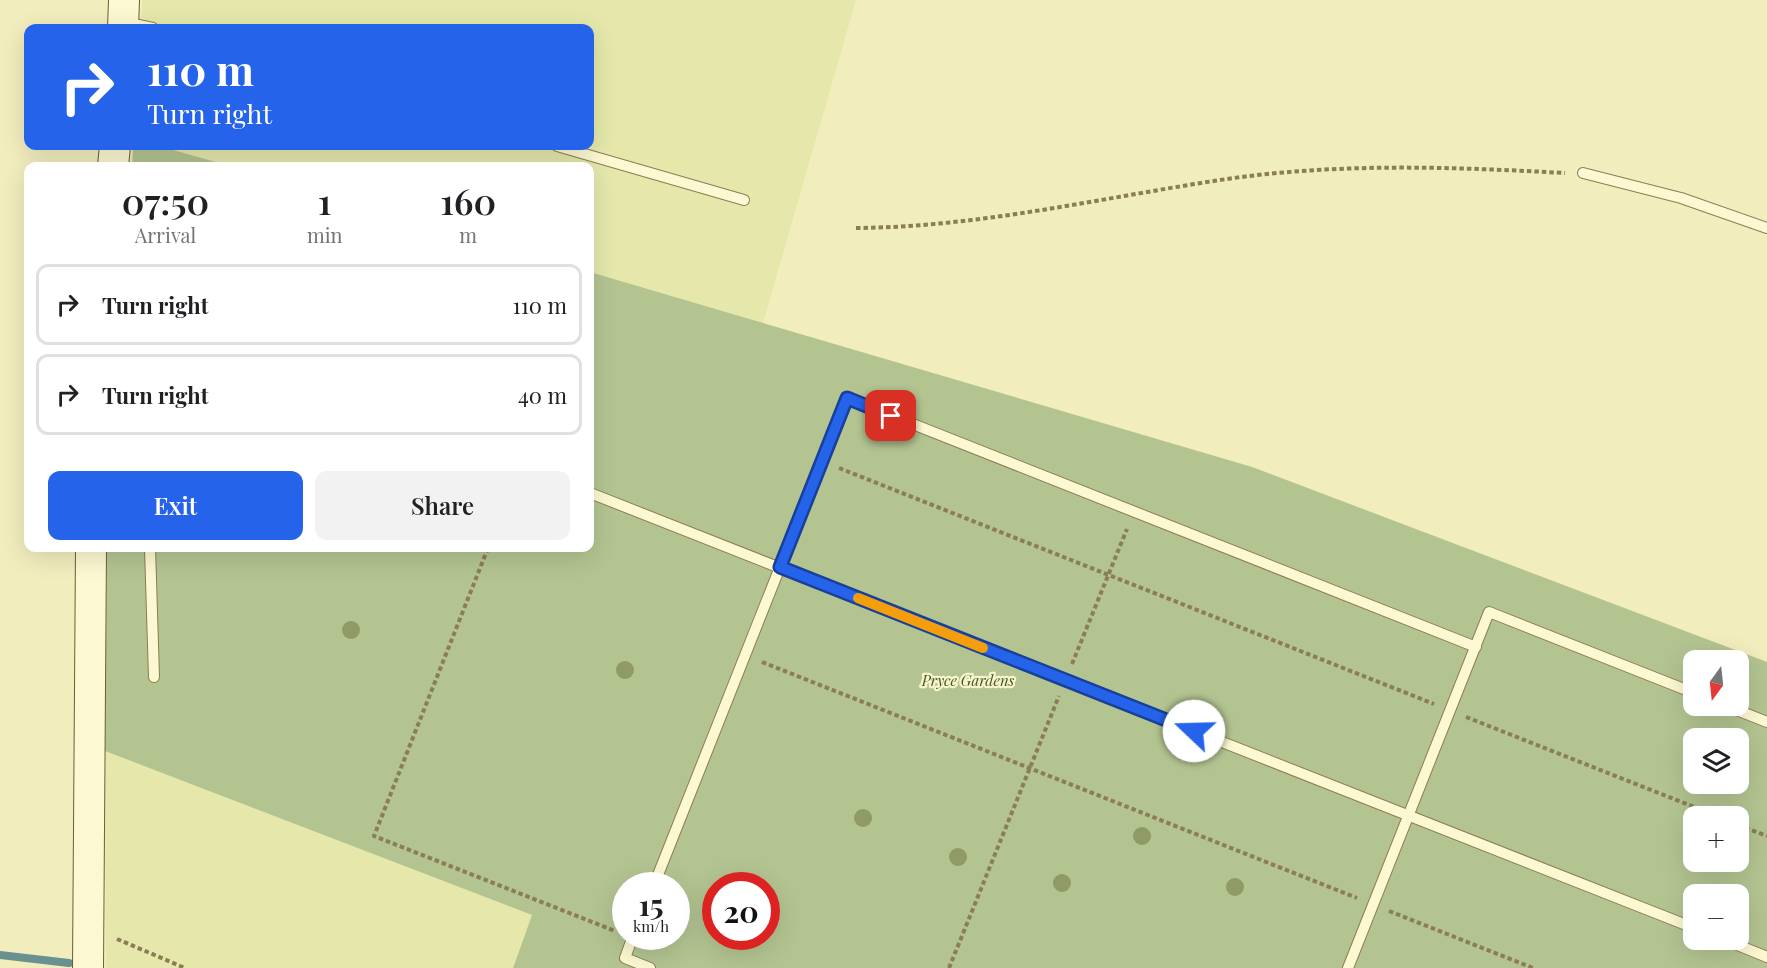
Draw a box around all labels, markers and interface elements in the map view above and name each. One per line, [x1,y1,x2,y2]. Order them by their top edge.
text: 110 m [147,41,254,97]
icon: right [48,48,126,126]
text: Turn right [147,95,272,131]
text: 07:50 [122,176,209,224]
text: 1 [318,176,331,224]
text: 160 [440,176,496,224]
text: Arrival [135,221,196,248]
text: min [307,221,342,248]
text: m [459,221,477,248]
icon: right [51,288,84,321]
text: Turn right [102,290,208,320]
text: 110 m [513,290,567,320]
icon: right [51,378,84,411]
text: Turn right [102,380,208,410]
text: 40 m [518,380,567,410]
pin [865,390,916,441]
icon: arrive [874,399,907,432]
button: Exit [48,471,303,540]
button: Share [315,471,570,540]
north arrow [1683,650,1749,716]
map controls [1683,650,1749,950]
park label: Pryce Gardens [921,670,1015,690]
position arrow [1162,699,1226,763]
button: layers [1683,728,1749,794]
button: + [1683,806,1749,872]
speed limit sign: 20 [702,872,780,950]
text: 15 [639,884,663,924]
button: − [1683,884,1749,950]
text: km/h [633,916,669,936]

